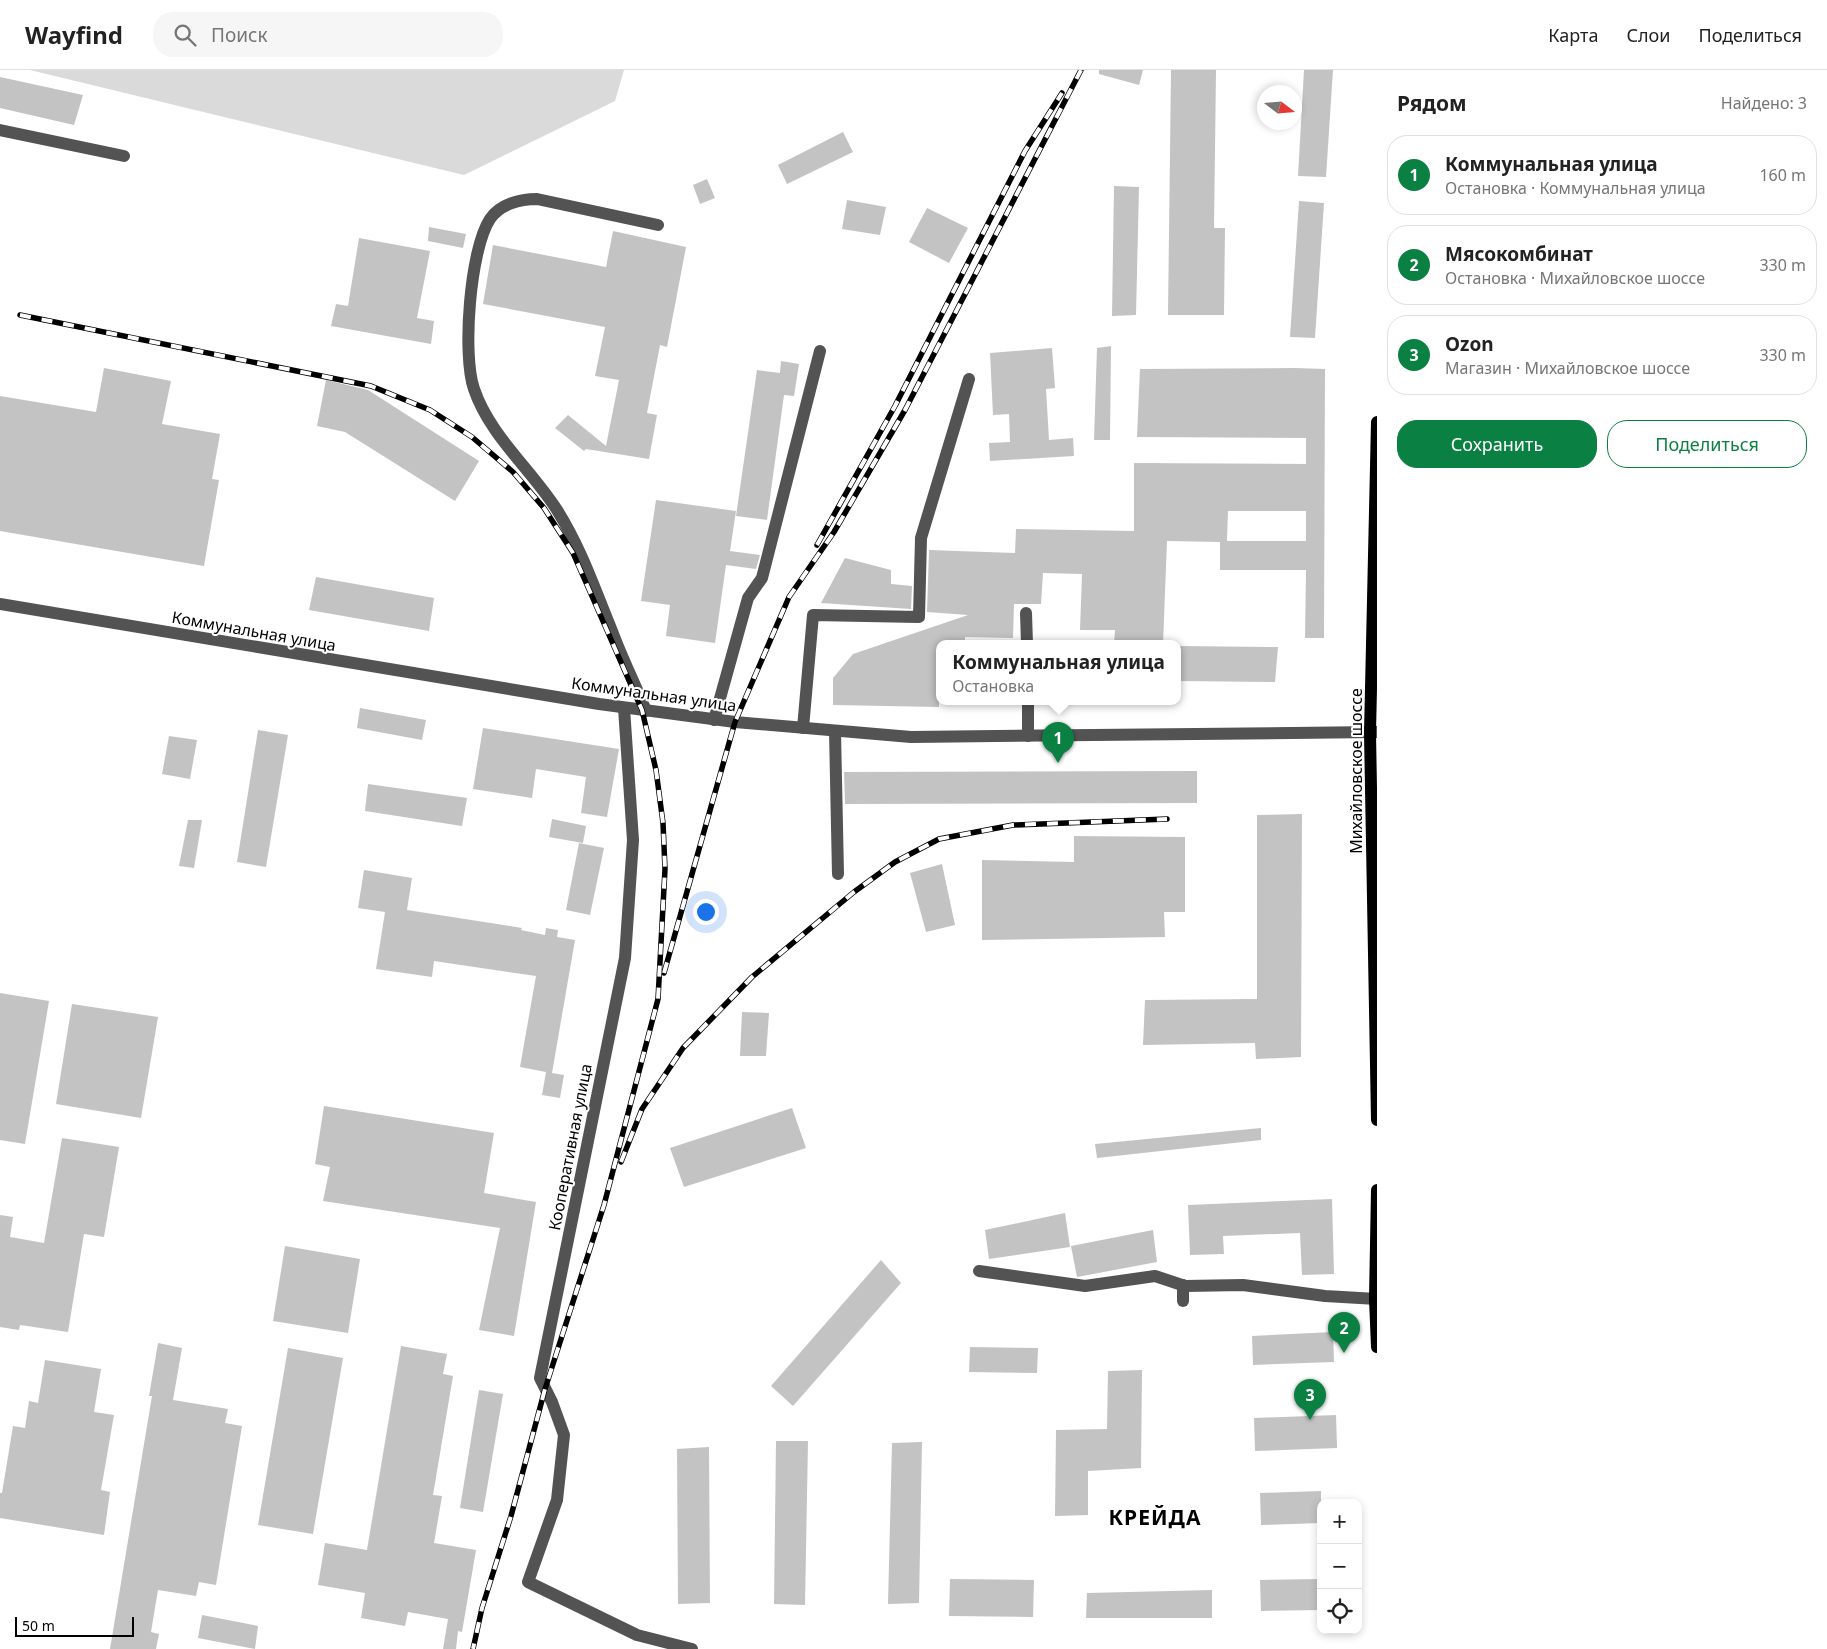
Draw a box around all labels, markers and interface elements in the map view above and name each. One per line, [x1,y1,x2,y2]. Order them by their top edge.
search box [153,12,503,57]
text: Wayfind [25,18,123,51]
icon: search [171,21,199,49]
text: Поиск [211,22,268,48]
text: Карта [1548,23,1598,47]
text: Слои [1626,23,1670,47]
text: Поделиться [1698,23,1802,47]
north arrow [1257,85,1302,130]
text: Рядом [1397,89,1467,117]
text: Найдено: 3 [1721,92,1807,114]
text: Коммунальная улица [1445,151,1658,177]
text: 1 [1409,164,1419,186]
text: 160 m [1759,164,1806,186]
text: Остановка · Коммунальная улица [1445,177,1706,199]
text: Мясокомбинат [1445,241,1593,267]
text: 2 [1409,254,1419,276]
text: 330 m [1759,254,1806,276]
text: Остановка · Михайловское шоссе [1445,267,1705,289]
text: Ozon [1445,331,1494,357]
text: 3 [1409,344,1419,366]
text: 330 m [1759,344,1806,366]
text: Магазин · Михайловское шоссе [1445,357,1690,379]
button: Сохранить [1397,420,1597,468]
button: Поделиться [1607,420,1807,468]
street label: Коммунальная улица [170,606,338,656]
popup [936,640,1181,705]
text: Коммунальная улица [952,649,1165,675]
street label: Коммунальная улица [570,672,738,716]
text: Остановка [952,675,1034,697]
street label: Михайловское шоссе [1345,688,1367,854]
pin: 1 [1042,722,1074,763]
your location [693,899,719,925]
street label: Кооперативная улица [543,1062,597,1232]
pin: 2 [1328,1312,1360,1353]
pin: 3 [1294,1379,1326,1420]
map controls [1317,1499,1362,1634]
button: + [1317,1499,1362,1544]
district label: КРЕЙДА [1109,1503,1201,1531]
button: − [1317,1544,1362,1589]
button: locate [1317,1589,1362,1634]
scale bar [15,1614,134,1637]
text: 50 m [22,1616,55,1635]

